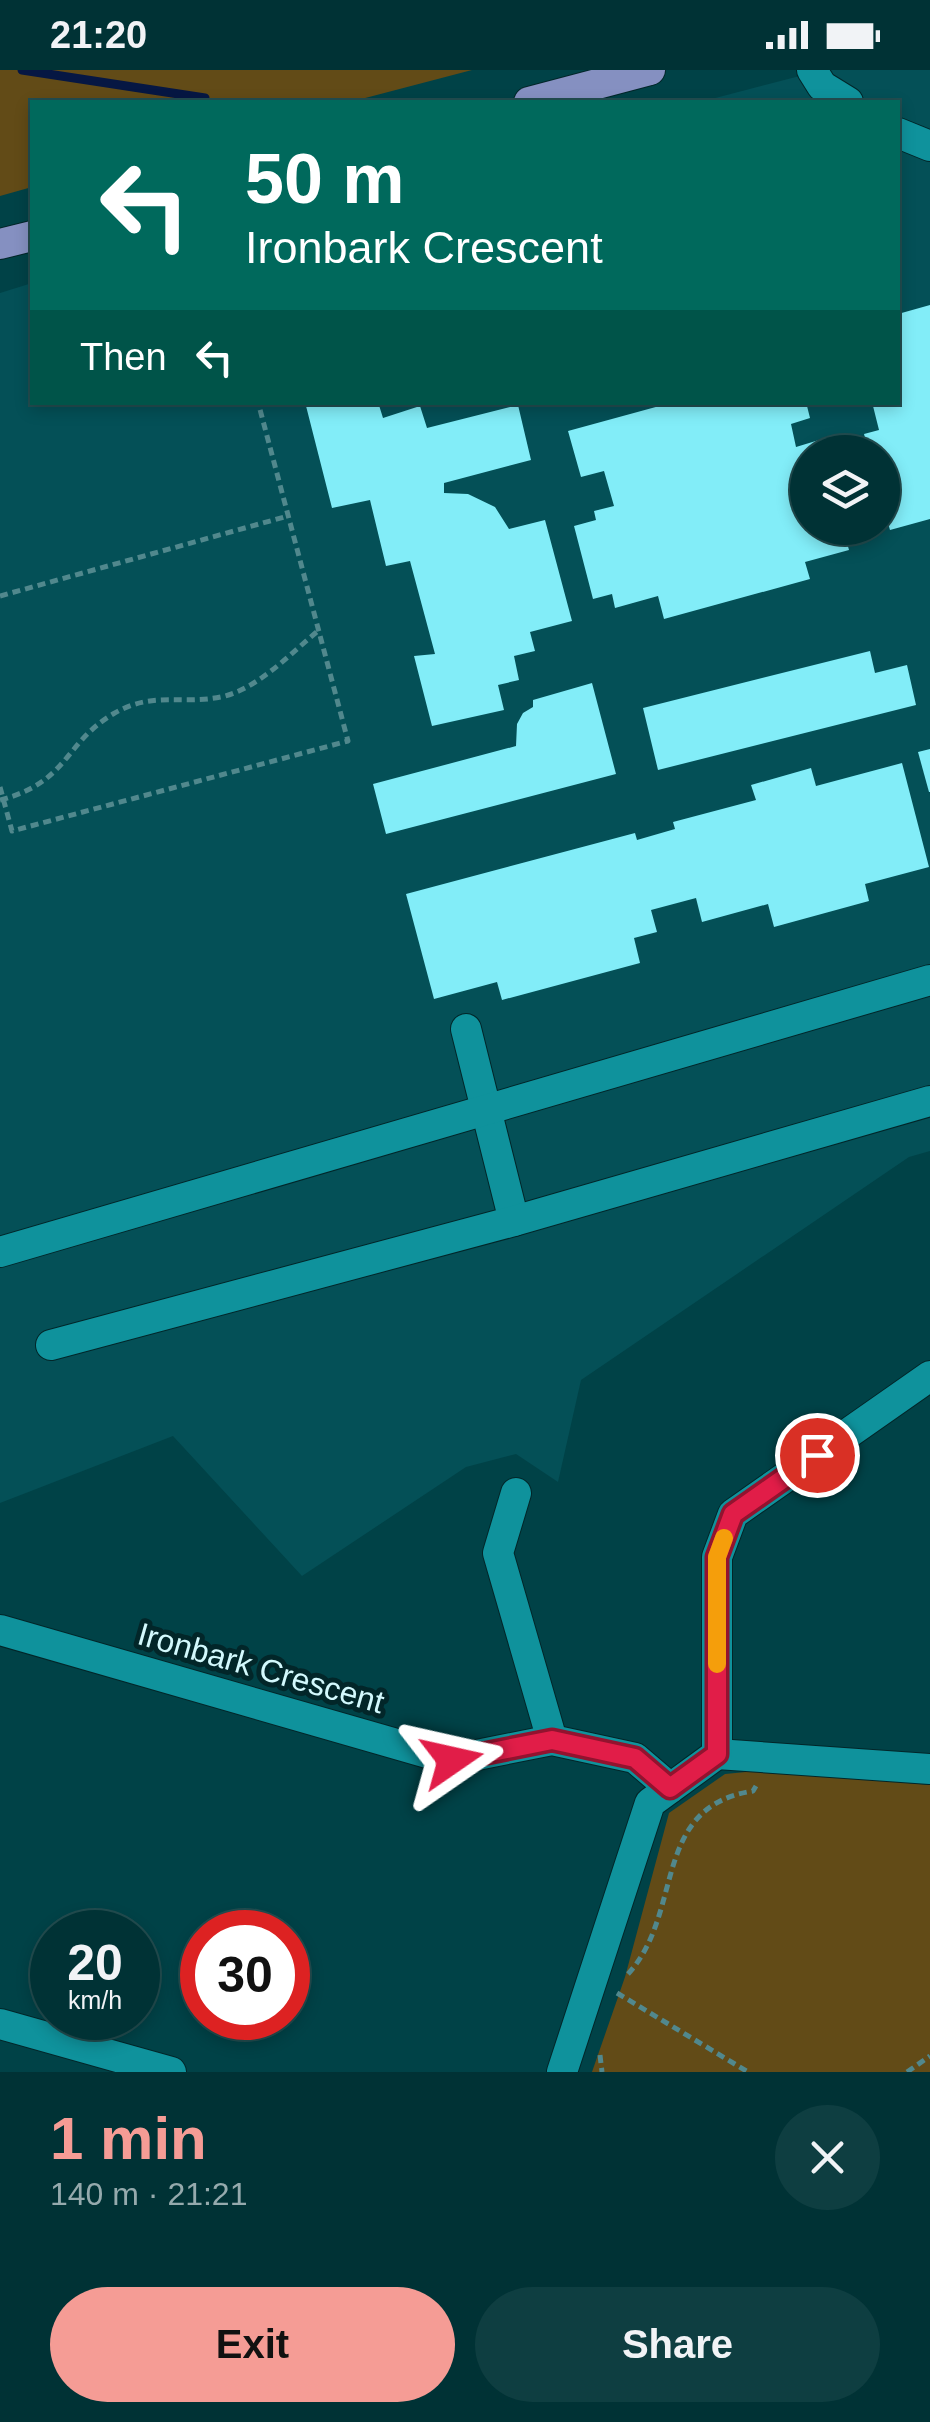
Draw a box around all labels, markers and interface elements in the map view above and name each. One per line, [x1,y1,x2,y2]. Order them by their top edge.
text: 21:20 [50,14,147,56]
icon: left [80,140,210,270]
text: 50 m [245,140,405,218]
text: Ironbark Crescent [245,222,603,273]
icon: left [187,330,242,385]
text: Then [80,336,167,378]
map controls [790,435,900,545]
button: layers [790,435,900,545]
pin [775,1413,860,1498]
icon: arrive [790,1428,845,1483]
street label: Ironbark Crescent [134,1616,388,1720]
position arrow [400,1708,504,1812]
speed limit sign: 30 [180,1910,310,2040]
text: 20 [67,1935,123,1991]
text: km/h [68,1986,122,2014]
text: 1 min [50,2105,207,2172]
button: close [775,2105,880,2210]
text: 140 m · 21:21 [50,2176,247,2212]
button: Exit [50,2287,455,2402]
button: Share [475,2287,880,2402]

